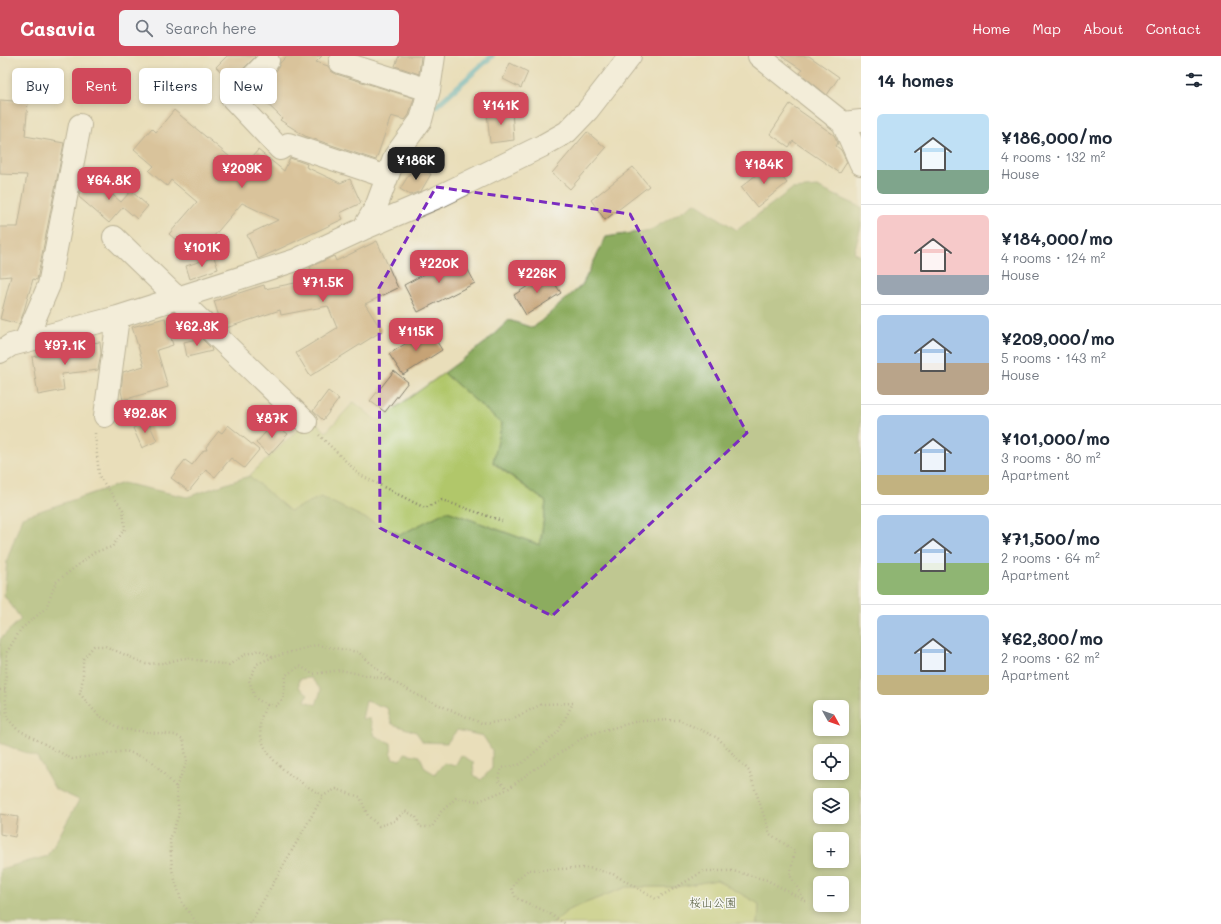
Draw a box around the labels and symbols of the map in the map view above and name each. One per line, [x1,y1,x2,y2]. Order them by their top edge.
pin: ¥141K [473,92,529,126]
pin: ¥186K [388,147,444,181]
pin: ¥184K [736,151,792,185]
pin: ¥209K [214,155,270,189]
pin: ¥64.8K [76,167,142,201]
pin: ¥101K [174,234,230,268]
pin: ¥220K [411,250,467,284]
pin: ¥226K [509,260,565,294]
pin: ¥71.5K [290,269,356,303]
pin: ¥62.3K [164,313,230,347]
pin: ¥115K [388,318,444,352]
pin: ¥97.1K [32,332,98,366]
pin: ¥92.8K [112,400,178,434]
pin: ¥87K [248,405,296,439]
north arrow [813,700,849,736]
park label: 桜山公園 [689,894,737,910]

